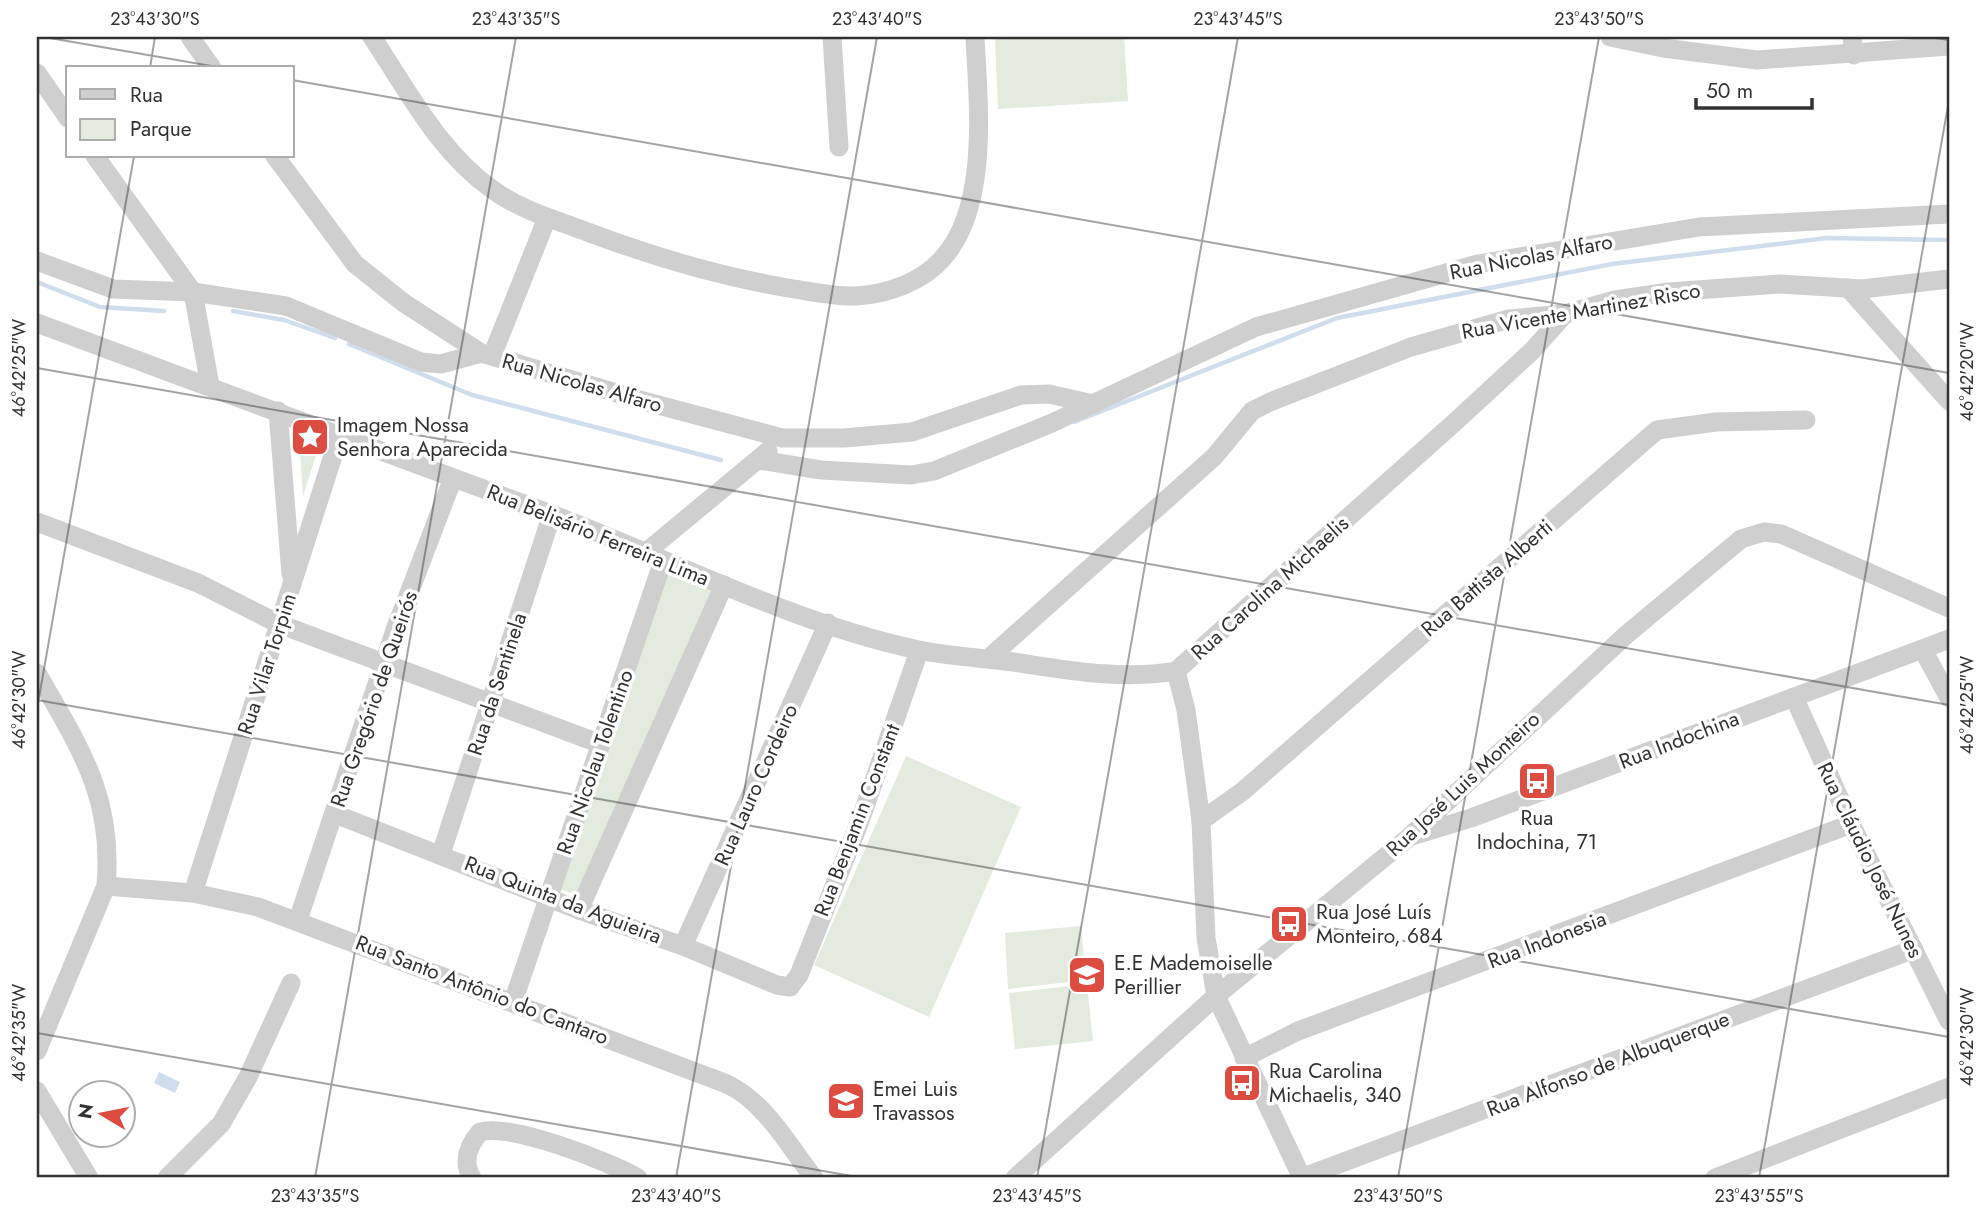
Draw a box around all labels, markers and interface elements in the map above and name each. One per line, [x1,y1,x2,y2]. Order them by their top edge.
text: 23°43'30"S [110,6,200,32]
text: 23°43'35"S [472,6,561,32]
text: 23°43'40"S [832,6,922,32]
text: 23°43'45"S [1193,6,1283,32]
text: 23°43'50"S [1554,6,1644,32]
legend [66,66,294,158]
scale bar [1696,66,1811,110]
text: 50 m [1706,76,1753,106]
text: Rua [130,80,163,110]
text: Parque [130,114,192,144]
street label: Rua Nicolas Alfaro [1447,227,1615,287]
street label: Rua Vicente Martinez Risco [1459,275,1703,347]
text: 46°42'25"W [6,319,32,417]
text: 46°42'20"W [1954,322,1980,421]
street label: Rua Nicolas Alfaro [498,346,666,420]
place label: Imagem Nossa Senhora Aparecida [337,410,508,464]
place icon: Imagem Nossa Senhora Aparecida [289,416,331,458]
street label: Rua Belisário Ferreira Lima [482,477,714,593]
street label: Rua Carolina Michaelis [1185,509,1355,667]
street label: Rua Battista Alberti [1415,512,1559,644]
street label: Rua Gregório de Queirós [323,587,425,811]
street label: Rua Vilar Torpim [230,589,304,739]
street label: Rua da Sentinela [460,609,534,759]
text: 46°42'30"W [6,651,32,749]
text: 46°42'25"W [1954,656,1980,754]
street label: Rua Nicolau Tolentino [549,666,641,858]
street label: Rua Lauro Cordeiro [707,699,805,871]
street label: Rua Indochina [1615,703,1743,777]
street label: Rua José Luis Monteiro [1379,705,1547,863]
street label: Rua Benjamin Constant [806,719,908,921]
street label: Rua Cláudio José Nunes [1810,757,1930,963]
bus stop icon: Rua Indochina, 71 [1516,760,1558,802]
place label: Rua Indochina, 71 [1477,803,1597,857]
street label: Rua Quinta da Aguieira [460,849,666,951]
place label: Rua José Luís Monteiro, 684 [1316,897,1443,951]
bus stop icon: Rua José Luís Monteiro, 684 [1268,903,1310,945]
street label: Rua Indonesia [1483,904,1611,976]
street label: Rua Santo Antônio do Cantaro [351,928,613,1052]
place label: E.E Mademoiselle Perillier [1114,948,1273,1002]
school or university icon: E.E Mademoiselle Perillier [1066,954,1108,996]
text: 46°42'35"W [6,984,32,1082]
text: 46°42'30"W [1954,988,1980,1086]
street label: Rua Alfonso de Albuquerque [1482,1004,1734,1124]
place label: Rua Carolina Michaelis, 340 [1269,1056,1401,1110]
bus stop icon: Rua Carolina Michaelis, 340 [1221,1062,1263,1104]
place label: Emei Luis Travassos [873,1074,957,1128]
north arrow [66,1078,136,1148]
school or university icon: Emei Luis Travassos [825,1080,867,1122]
text: N [71,1101,100,1121]
text: 23°43'35"S [271,1183,360,1209]
text: 23°43'40"S [631,1183,721,1209]
text: 23°43'45"S [992,1183,1082,1209]
text: 23°43'50"S [1353,1183,1443,1209]
text: 23°43'55"S [1714,1183,1804,1209]

